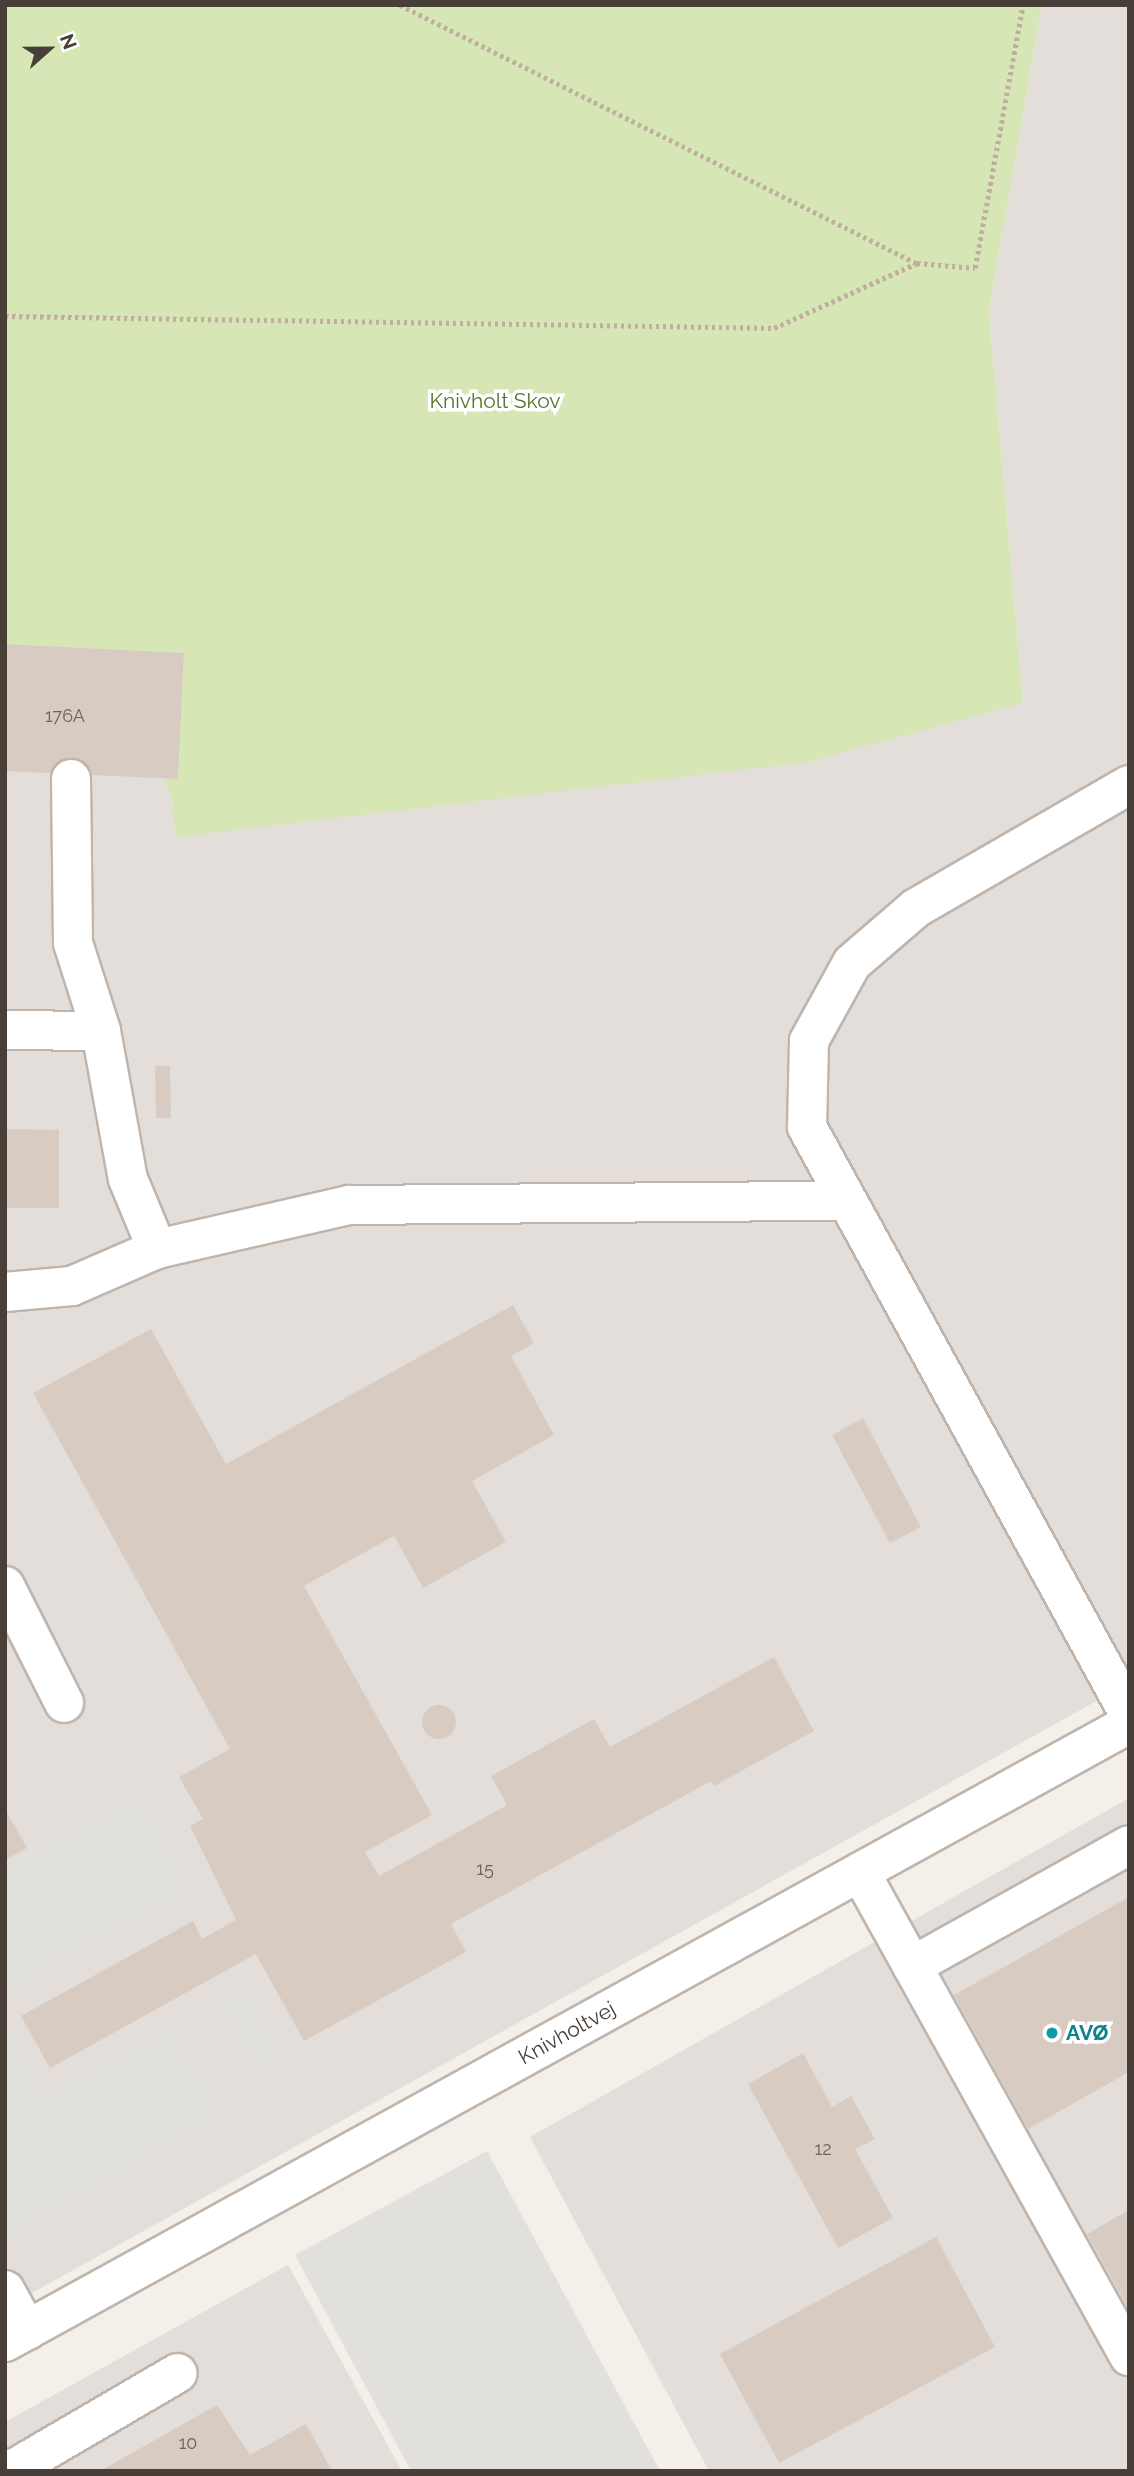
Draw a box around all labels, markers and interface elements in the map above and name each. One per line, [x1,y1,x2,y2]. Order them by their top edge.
north arrow [14,14,84,84]
text: N [56,31,81,52]
park label: Knivholt Skov [430,388,560,414]
house number: 176A [45,705,85,727]
house number: 15 [476,1858,494,1880]
street label: Knivholtvej [514,1996,620,2070]
place label: AVØ [1066,2020,1108,2046]
marker: AVØ [1044,2025,1060,2041]
house number: 12 [814,2138,832,2160]
house number: 10 [179,2432,197,2454]

